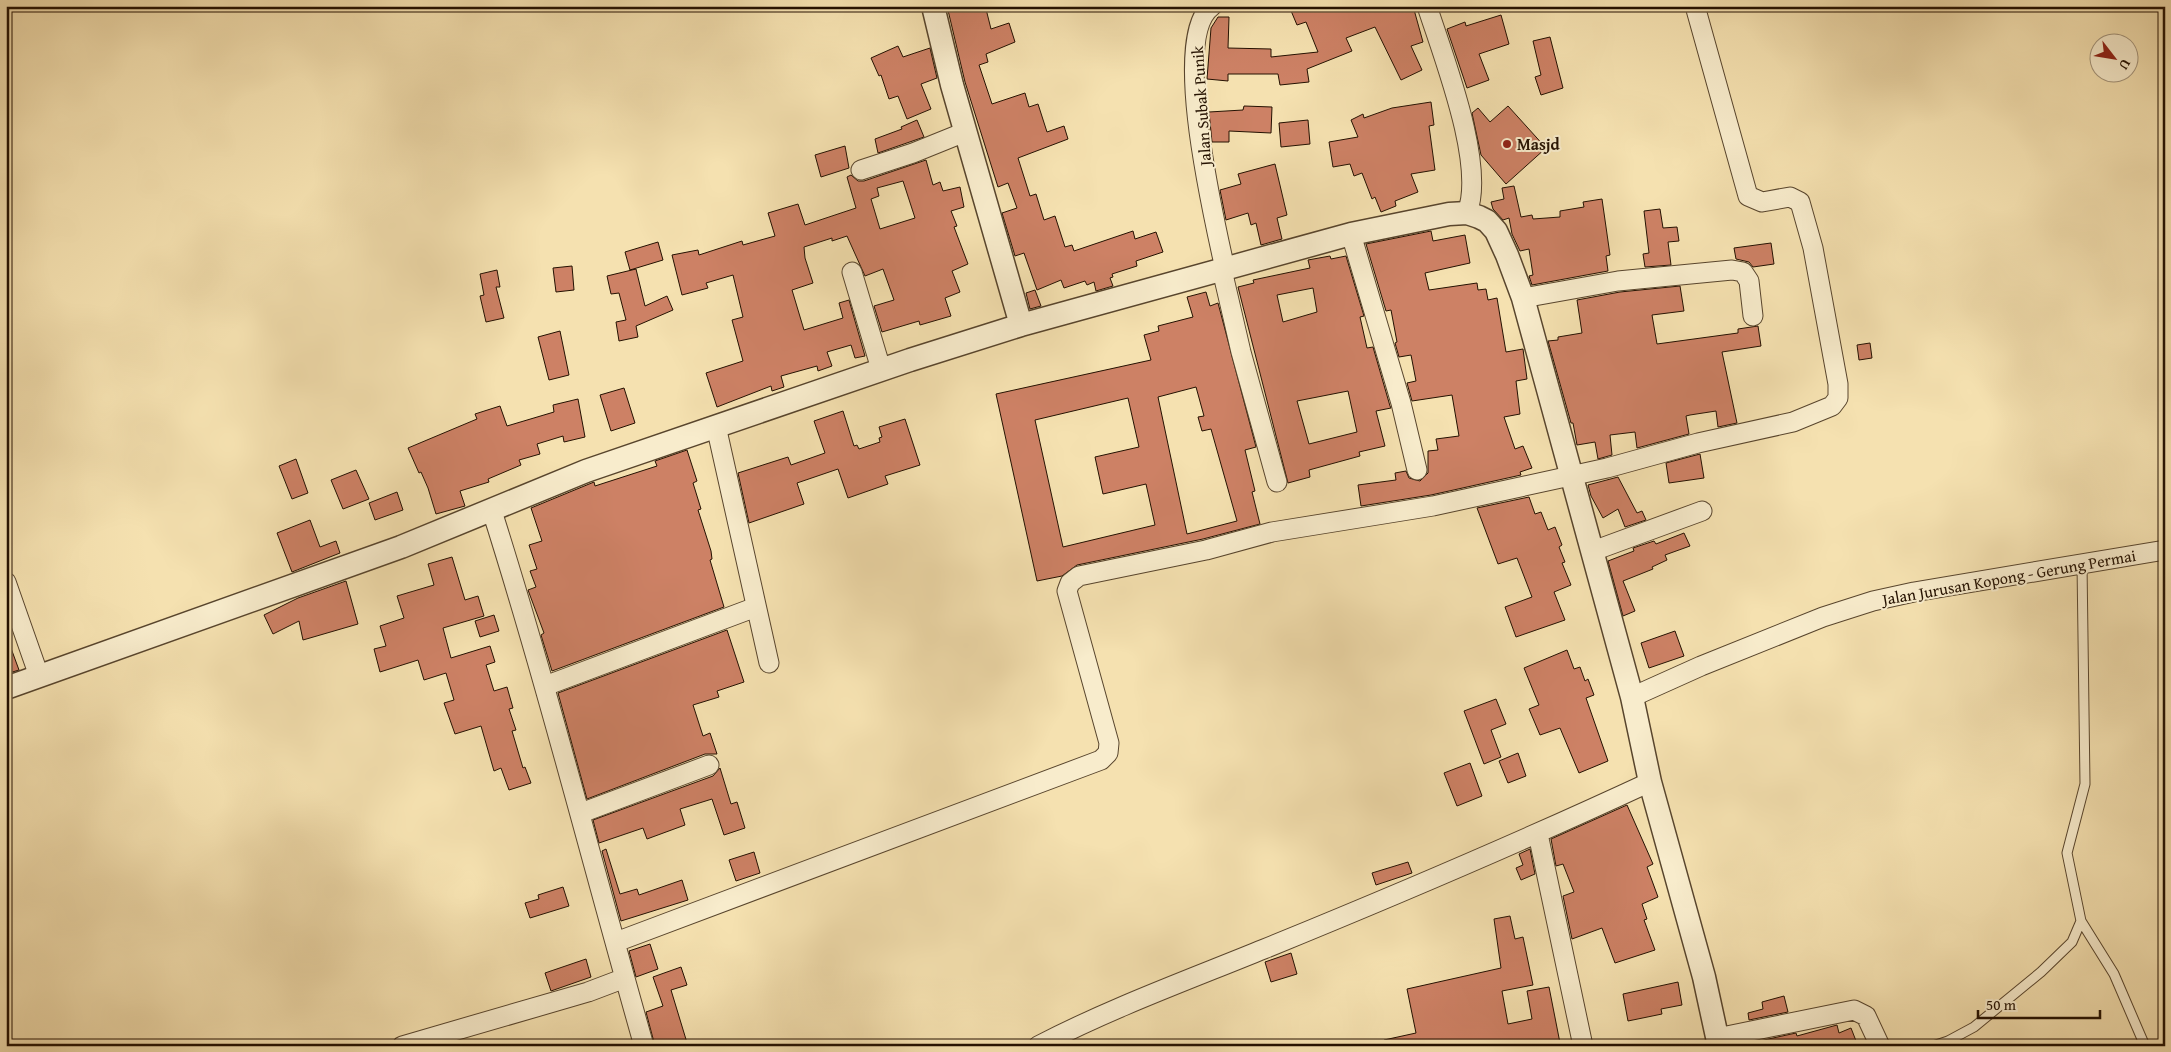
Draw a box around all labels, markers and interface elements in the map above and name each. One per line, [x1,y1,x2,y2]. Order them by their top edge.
north arrow [2088,32,2138,82]
street label: Jalan Subak Punik [1185,44,1217,169]
text: U [2114,56,2136,74]
place label: Masjd [1517,132,1561,156]
marker: Masjd [1501,138,1513,150]
street label: Jalan Jurusan Kopong - Gerung Permai [1878,543,2138,611]
scale bar [1978,987,2101,1019]
text: 50 m [1986,994,2017,1015]

